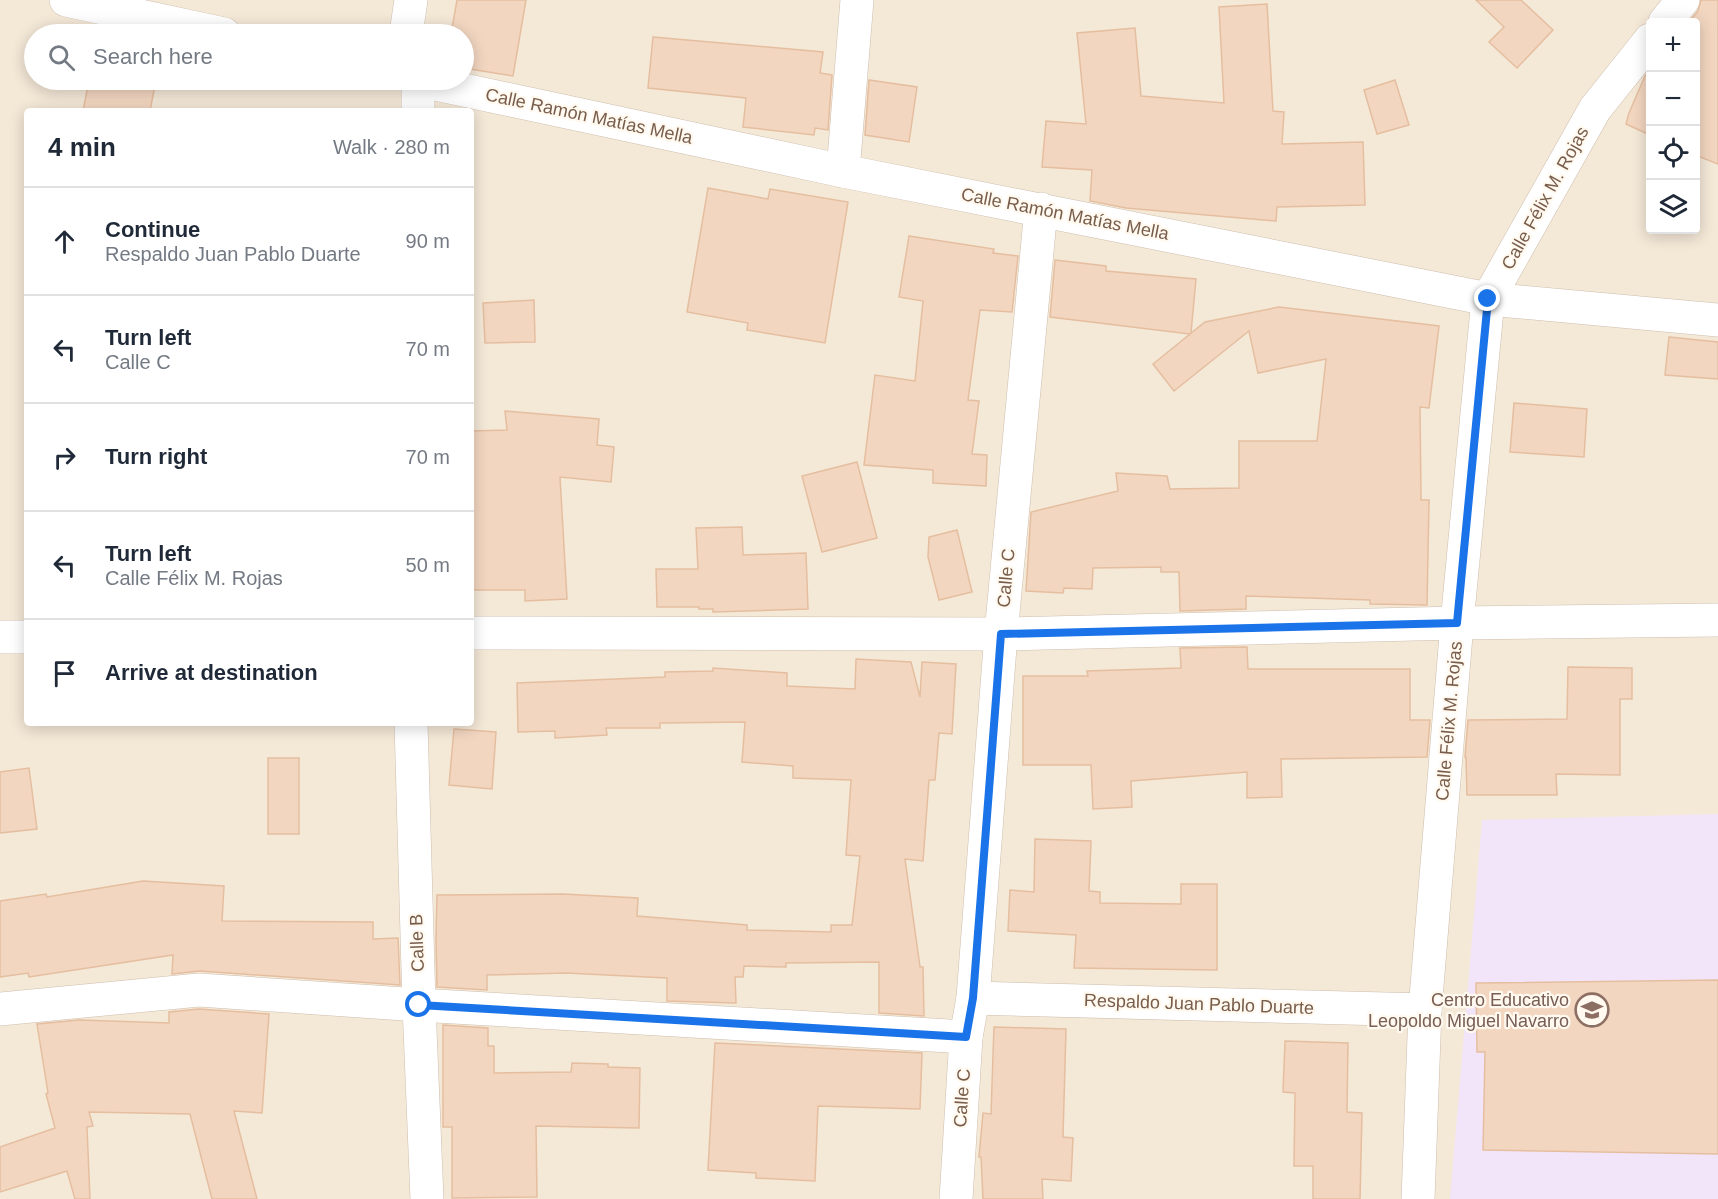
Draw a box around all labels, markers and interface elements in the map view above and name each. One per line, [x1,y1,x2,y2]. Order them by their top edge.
map controls [1646,18,1700,234]
button: + [1646,18,1700,72]
search box [24,24,474,90]
icon: search [45,41,78,74]
text: Search here [93,44,213,69]
button: − [1646,72,1700,126]
street label: Calle Ramón Matías Mella [484,84,695,148]
street label: Calle Félix M. Rojas [1497,123,1593,273]
button: locate [1646,126,1700,180]
text: 4 min [48,132,116,162]
text: Walk · 280 m [333,136,450,158]
button: layers [1646,180,1700,234]
street label: Calle Ramón Matías Mella [959,184,1171,244]
text: Continue [105,217,200,242]
icon: ahead [48,225,81,258]
text: 90 m [406,230,450,252]
text: Respaldo Juan Pablo Duarte [105,243,361,265]
route end [1474,285,1500,311]
text: Turn left [105,325,191,350]
icon: left [48,333,81,366]
text: 70 m [406,338,450,360]
text: Calle C [105,351,171,373]
icon: right [48,441,81,474]
text: Turn right [105,444,207,469]
text: 70 m [406,446,450,468]
text: Turn left [105,541,191,566]
street label: Calle C [993,548,1019,608]
icon: left [48,549,81,582]
text: 50 m [406,554,450,576]
text: Calle Félix M. Rojas [105,567,283,589]
street label: Calle Félix M. Rojas [1432,640,1466,802]
icon: arrive [48,657,81,690]
text: Arrive at destination [105,660,318,685]
street label: Calle B [406,914,428,972]
street label: Respaldo Juan Pablo Duarte [1084,990,1314,1018]
place label: Centro Educativo Leopoldo Miguel Navarro [1368,990,1569,1031]
route start [405,991,431,1017]
school or university icon: Centro Educativo Leopoldo Miguel Navarro [1574,992,1610,1028]
street label: Calle C [950,1068,974,1128]

